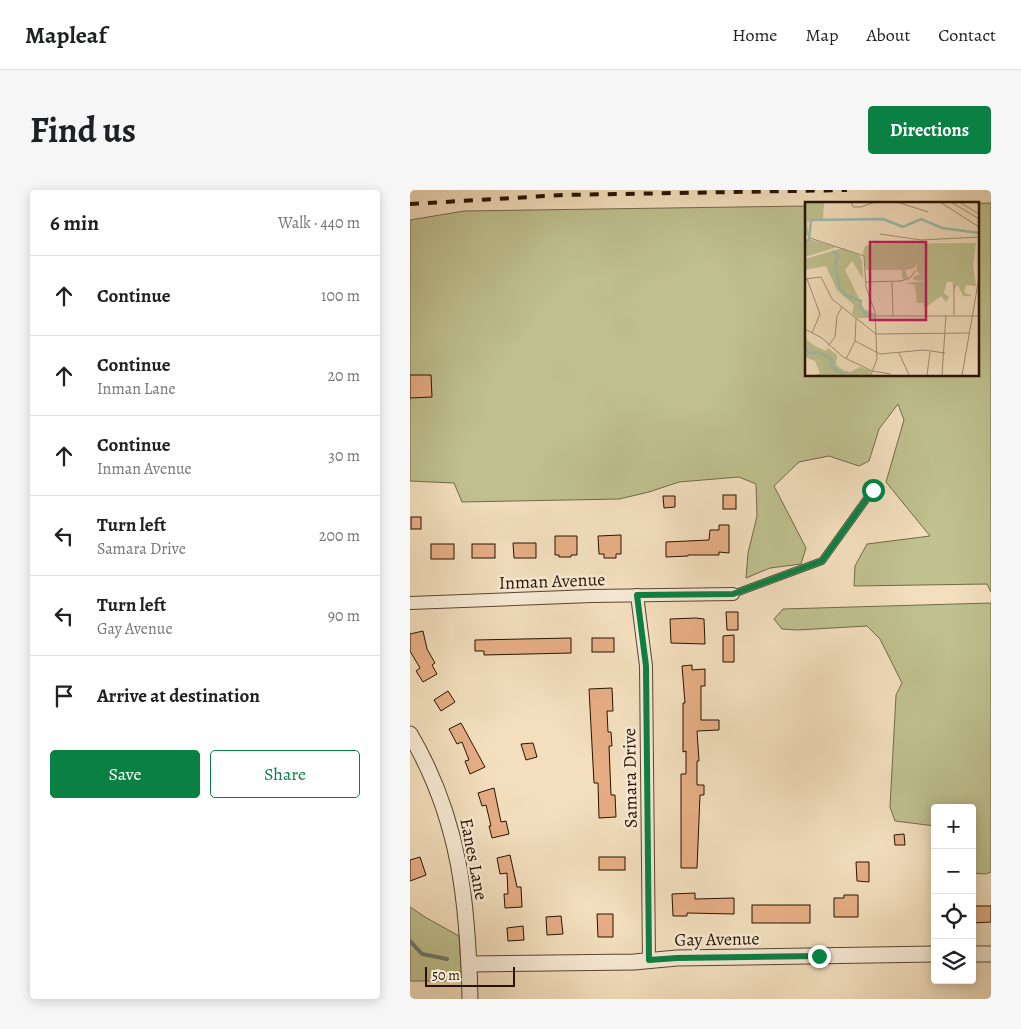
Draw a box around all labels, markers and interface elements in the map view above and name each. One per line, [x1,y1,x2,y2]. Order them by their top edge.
text: Mapleaf [25,19,107,51]
text: Home [732,23,777,47]
text: Map [805,23,838,47]
text: About [866,23,910,47]
text: Contact [938,23,996,47]
text: Find us [30,106,136,154]
button: Directions [868,106,991,154]
inset map [805,202,978,376]
text: 6 min [50,209,99,237]
text: Walk · 440 m [278,212,360,234]
icon: ahead [50,282,78,310]
text: Continue [97,283,171,309]
text: 100 m [321,285,360,307]
text: Continue [97,352,171,378]
icon: ahead [50,362,78,390]
text: 20 m [327,365,360,387]
text: Inman Lane [97,378,176,400]
text: Continue [97,432,171,458]
icon: ahead [50,442,78,470]
text: 30 m [328,445,360,467]
text: Inman Avenue [97,458,192,480]
route start [862,479,885,502]
text: Turn left [97,512,166,538]
icon: left [50,522,78,550]
text: 200 m [319,525,360,547]
text: Samara Drive [97,538,186,560]
street label: Inman Avenue [498,567,606,595]
text: Turn left [97,592,166,618]
icon: left [50,602,78,630]
text: 90 m [328,605,360,627]
text: Gay Avenue [97,618,173,640]
icon: arrive [50,682,78,710]
text: Arrive at destination [97,683,260,709]
street label: Samara Drive [617,728,643,828]
button: Save [50,750,200,798]
button: Share [210,750,360,798]
map controls [931,804,976,984]
button: + [931,804,976,849]
street label: Eanes Lane [454,816,494,902]
button: − [931,849,976,894]
button: locate [931,894,976,939]
street label: Gay Avenue [674,926,760,952]
button: layers [931,939,976,984]
route end [808,945,831,968]
scale bar [425,964,515,987]
text: 50 m [432,966,460,985]

